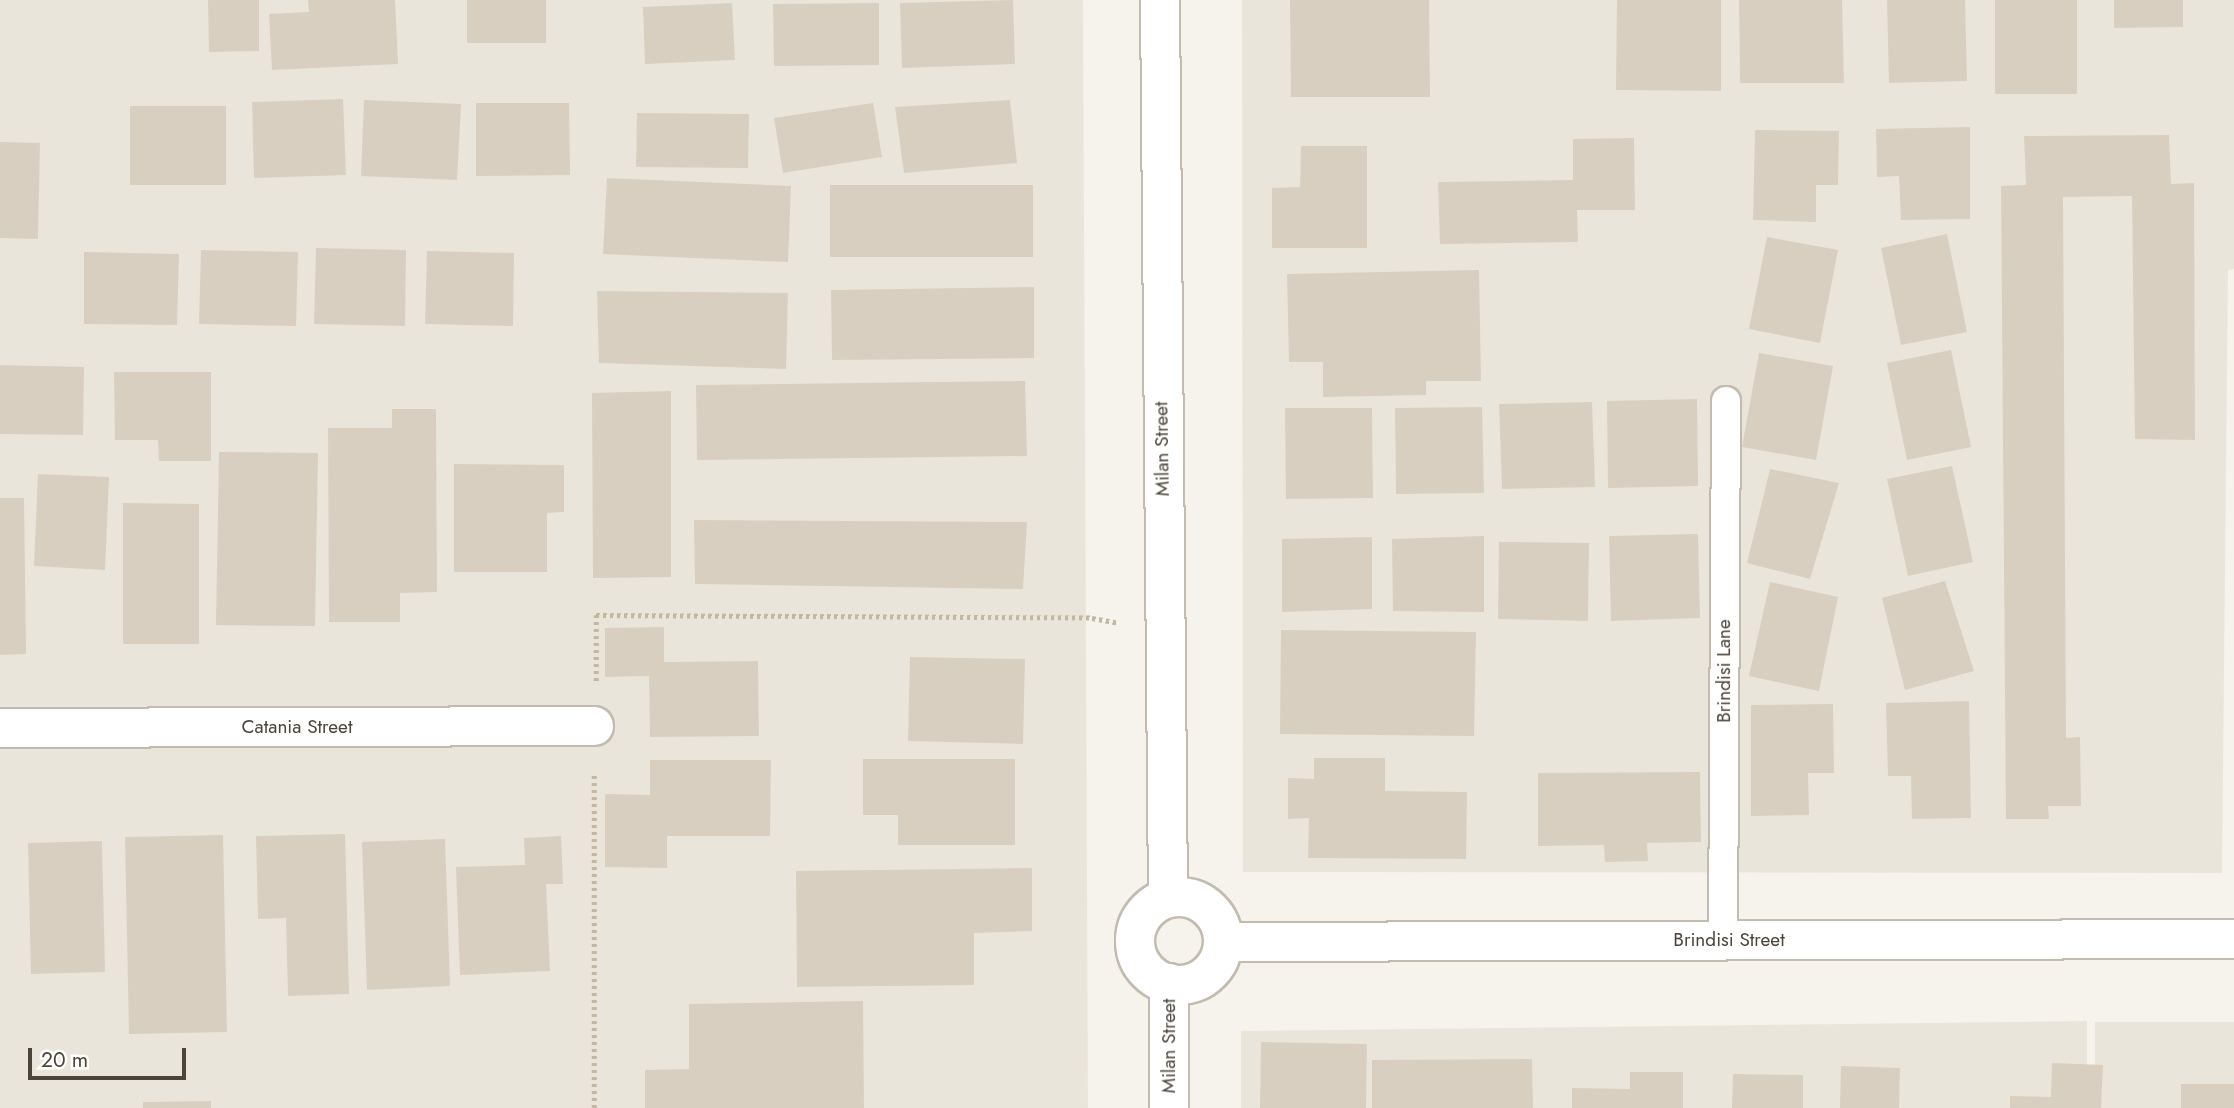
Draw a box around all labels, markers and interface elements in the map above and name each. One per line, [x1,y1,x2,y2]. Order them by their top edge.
street label: Milan Street [1150,401,1174,497]
street label: Brindisi Lane [1713,619,1735,723]
street label: Catania Street [242,716,352,738]
street label: Brindisi Street [1673,929,1785,951]
street label: Milan Street [1158,999,1180,1093]
scale bar [32,1034,189,1078]
text: 20 m [41,1045,88,1075]

